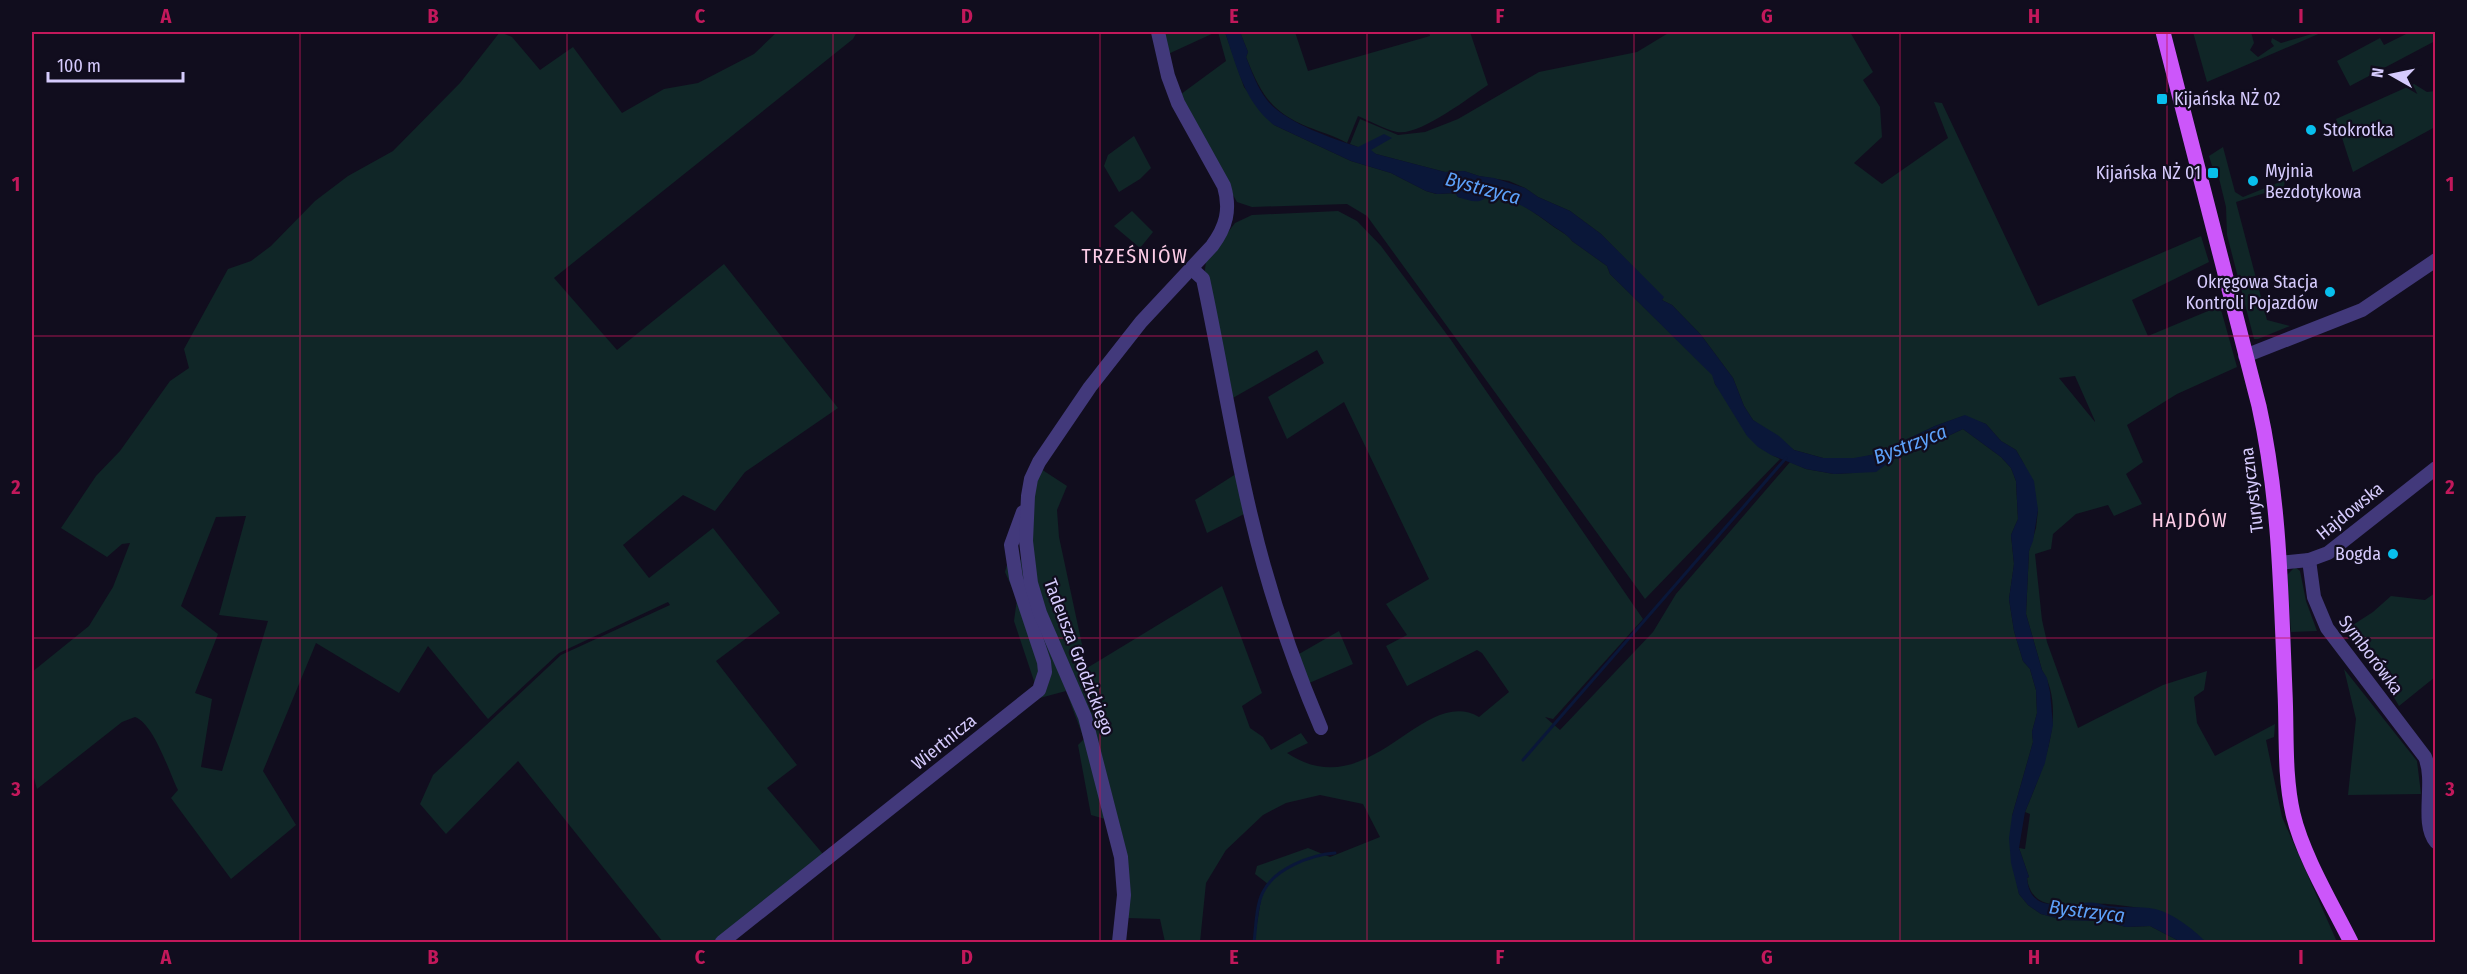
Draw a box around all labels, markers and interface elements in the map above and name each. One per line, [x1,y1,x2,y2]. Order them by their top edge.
text: A [160,4,173,28]
text: B [427,4,439,28]
text: C [695,4,706,28]
text: D [961,4,973,28]
text: E [1229,4,1239,28]
text: F [1496,4,1505,28]
text: G [1761,4,1773,28]
text: H [2028,4,2040,28]
text: I [2298,4,2304,28]
scale bar [48,45,183,83]
north arrow [2362,45,2422,105]
text: 100 m [57,55,101,77]
text: N [2368,67,2388,79]
place label: Kijańska NŻ 02 [2174,88,2281,110]
marker: Kijańska NŻ 02 [2155,92,2169,106]
place label: Stokrotka [2323,119,2394,141]
marker: Stokrotka [2304,123,2318,137]
place label: Myjnia Bezdotykowa [2265,160,2362,203]
place label: Kijańska NŻ 01 [2096,162,2201,184]
water label: Bystrzyca [1443,166,1523,210]
marker: Kijańska NŻ 01 [2206,166,2220,180]
text: 1 [12,172,20,196]
text: 1 [2446,172,2454,196]
marker: Myjnia Bezdotykowa [2246,174,2260,188]
district label: TRZEŚNIÓW [1082,244,1188,268]
place label: Okręgowa Stacja Kontroli Pojazdów [2186,271,2318,314]
marker: Okręgowa Stacja Kontroli Pojazdów [2323,285,2337,299]
water label: Bystrzyca [1870,419,1950,469]
street label: Turystyczna [2236,446,2268,534]
text: 2 [10,475,21,499]
text: 2 [2444,475,2455,499]
street label: Hajdowska [2312,477,2388,545]
district label: HAJDÓW [2152,508,2228,532]
place label: Bogda [2335,543,2381,565]
marker: Bogda [2386,547,2400,561]
street label: Tadeusza Grodzickiego [1039,576,1119,738]
street label: Symborówka [2334,611,2408,699]
street label: Wiertnicza [907,709,981,775]
text: 3 [10,777,21,801]
text: 3 [2444,777,2455,801]
water label: Bystrzyca [2048,894,2126,928]
text: A [160,945,173,969]
text: B [427,945,439,969]
text: C [695,945,706,969]
text: D [961,945,973,969]
text: E [1229,945,1239,969]
text: F [1496,945,1505,969]
text: G [1761,945,1773,969]
text: H [2028,945,2040,969]
text: I [2298,945,2304,969]

